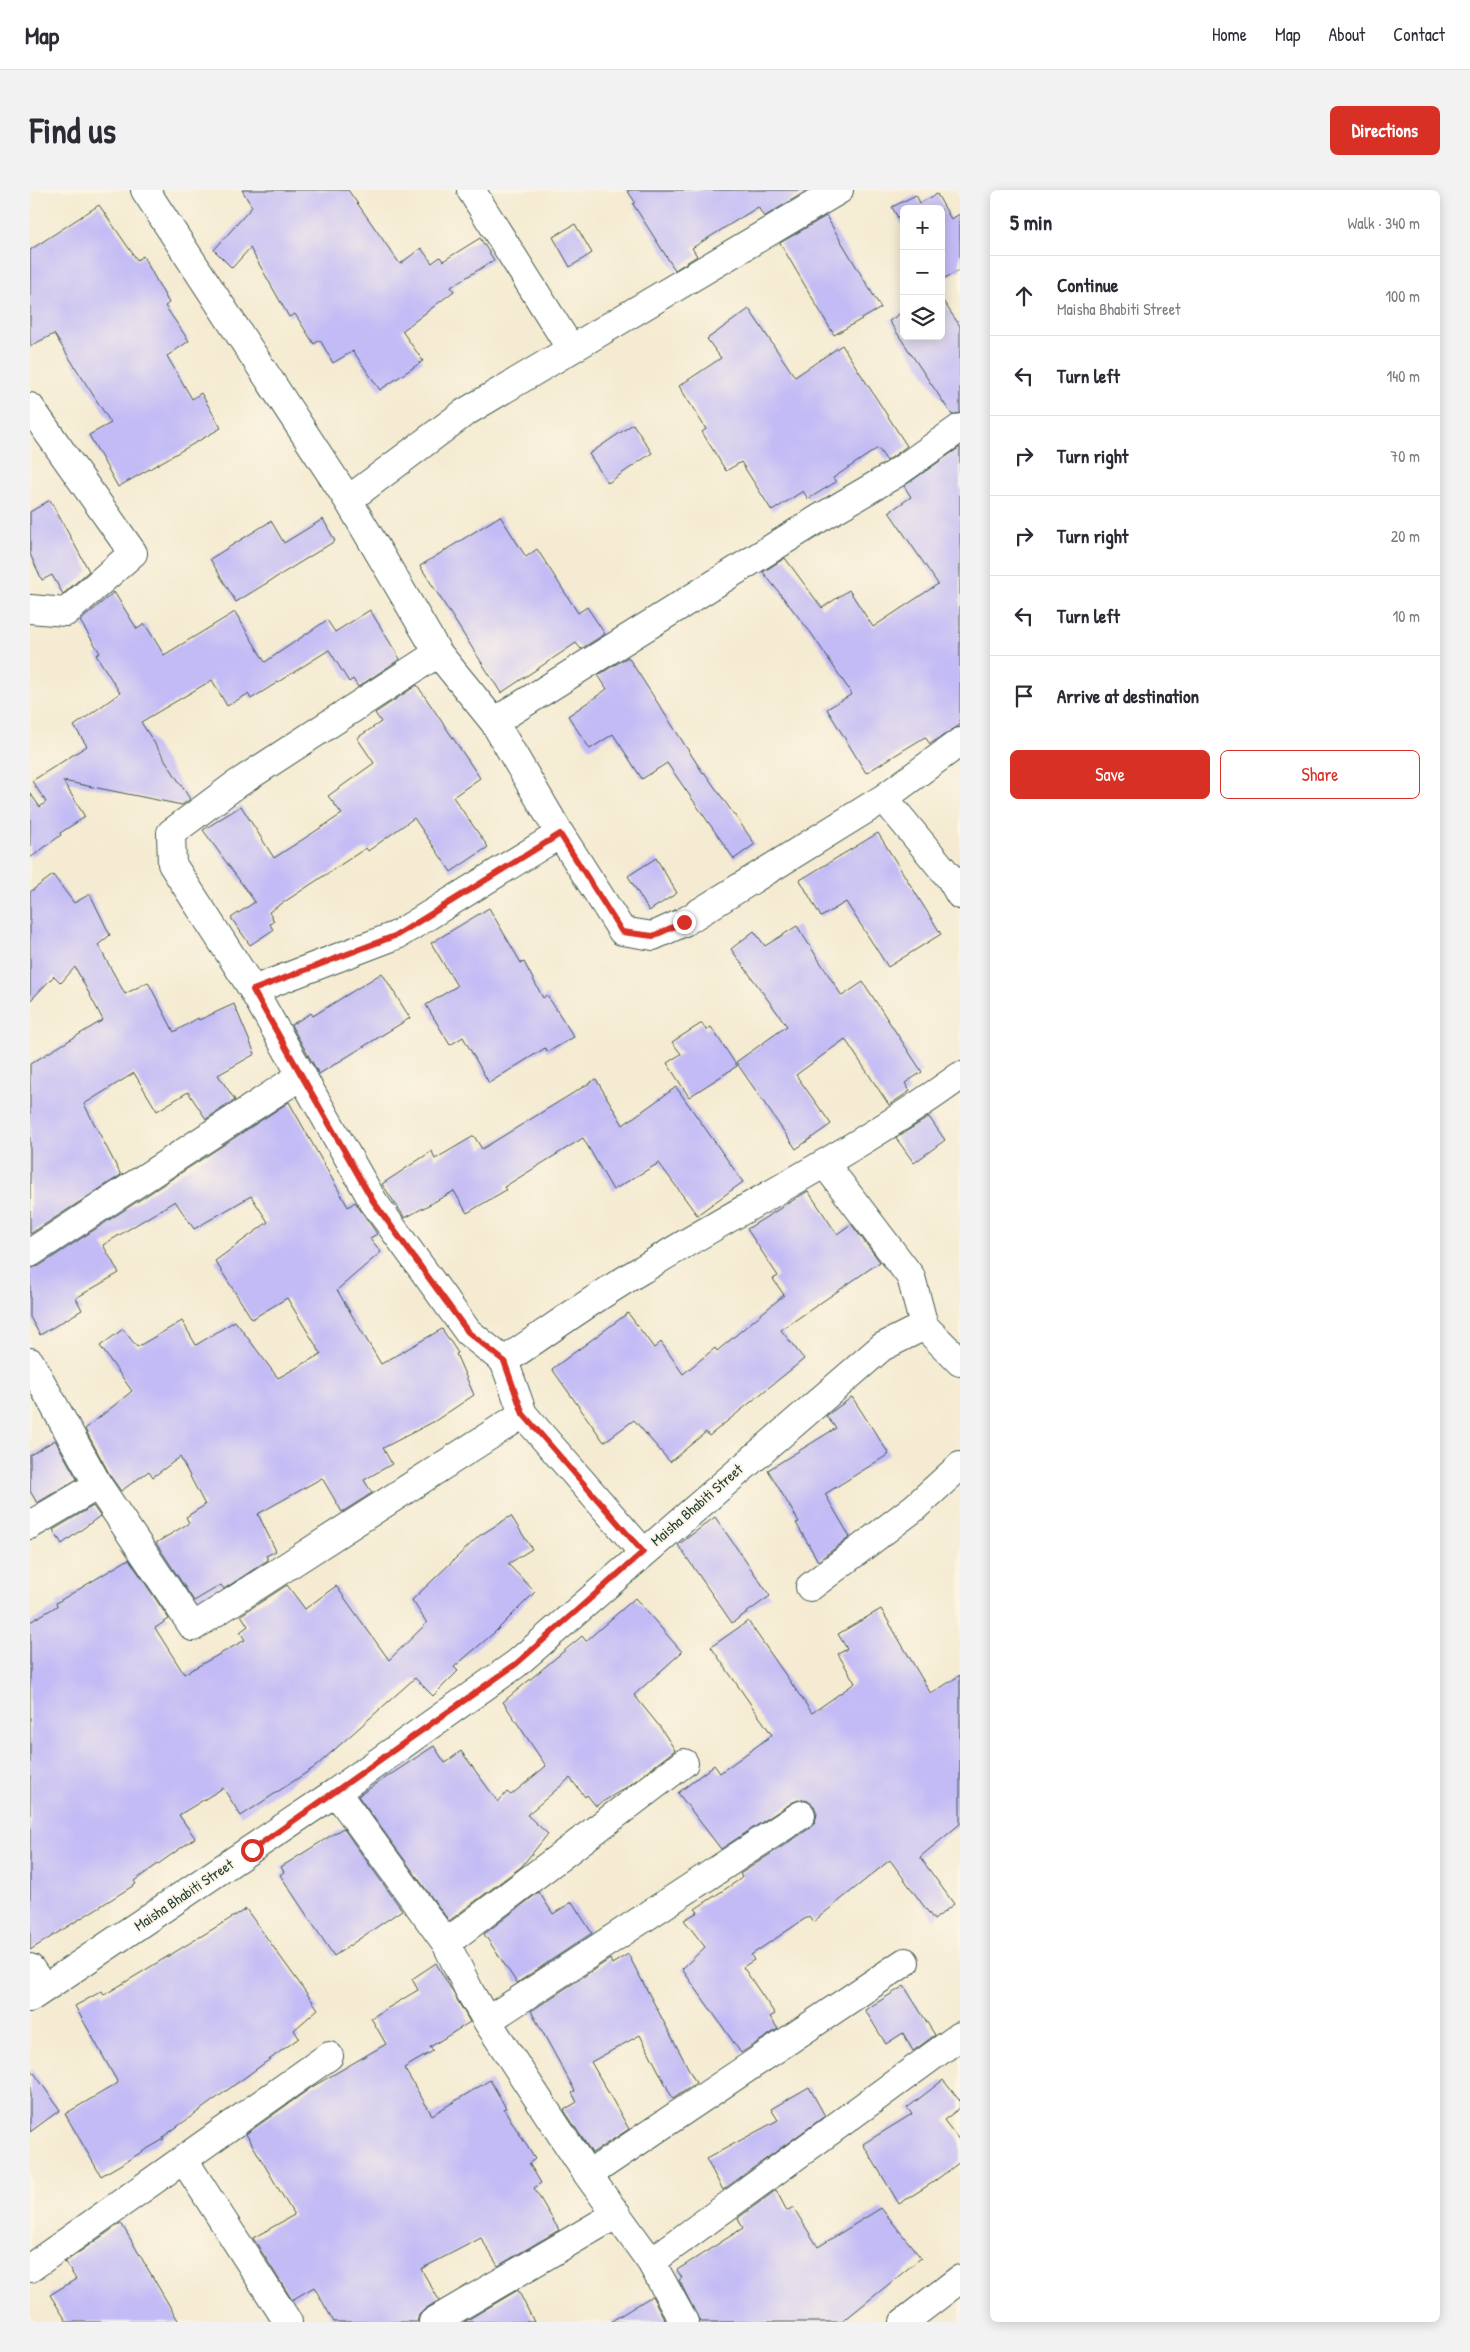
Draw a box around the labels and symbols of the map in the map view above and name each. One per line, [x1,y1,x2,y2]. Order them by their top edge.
route end [673,911,696,934]
street label: Maisha Bhabiti Street [646,1458,748,1551]
route start [241,1839,264,1862]
street label: Maisha Bhabiti Street [130,1853,238,1936]

